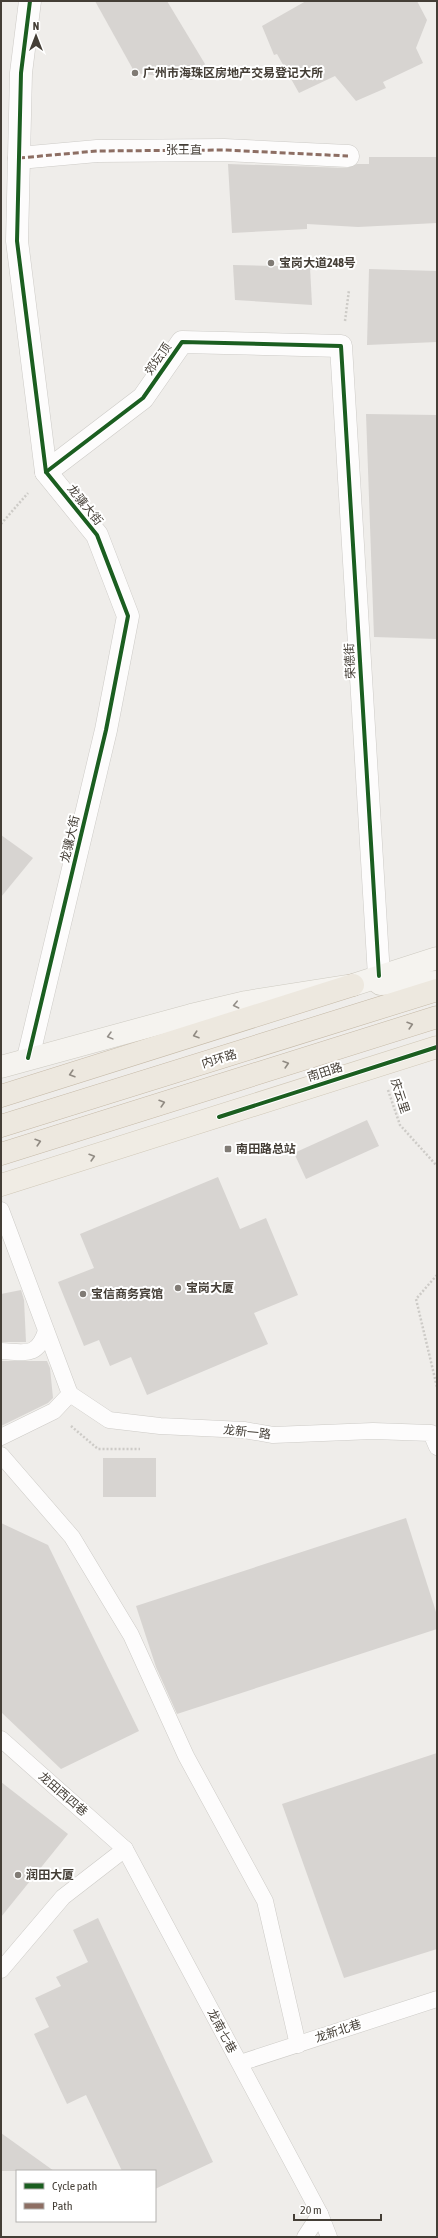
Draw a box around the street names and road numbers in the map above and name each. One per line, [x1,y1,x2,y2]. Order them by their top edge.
street label: 张王直 [166,143,202,157]
street label: 郊坛顶 [142,340,174,378]
street label: 龙骧大街 [64,482,106,528]
street label: 荣德街 [342,643,358,679]
street label: 龙骧大街 [58,814,82,864]
street label: 内环路 [200,1047,238,1071]
street label: 南田路 [306,1060,344,1084]
street label: 庆云里 [388,1077,412,1115]
street label: 龙新一路 [222,1423,272,1441]
street label: 龙田西四巷 [36,1769,90,1819]
street label: 龙南七巷 [205,2007,239,2055]
street label: 龙新北巷 [313,2017,363,2045]

